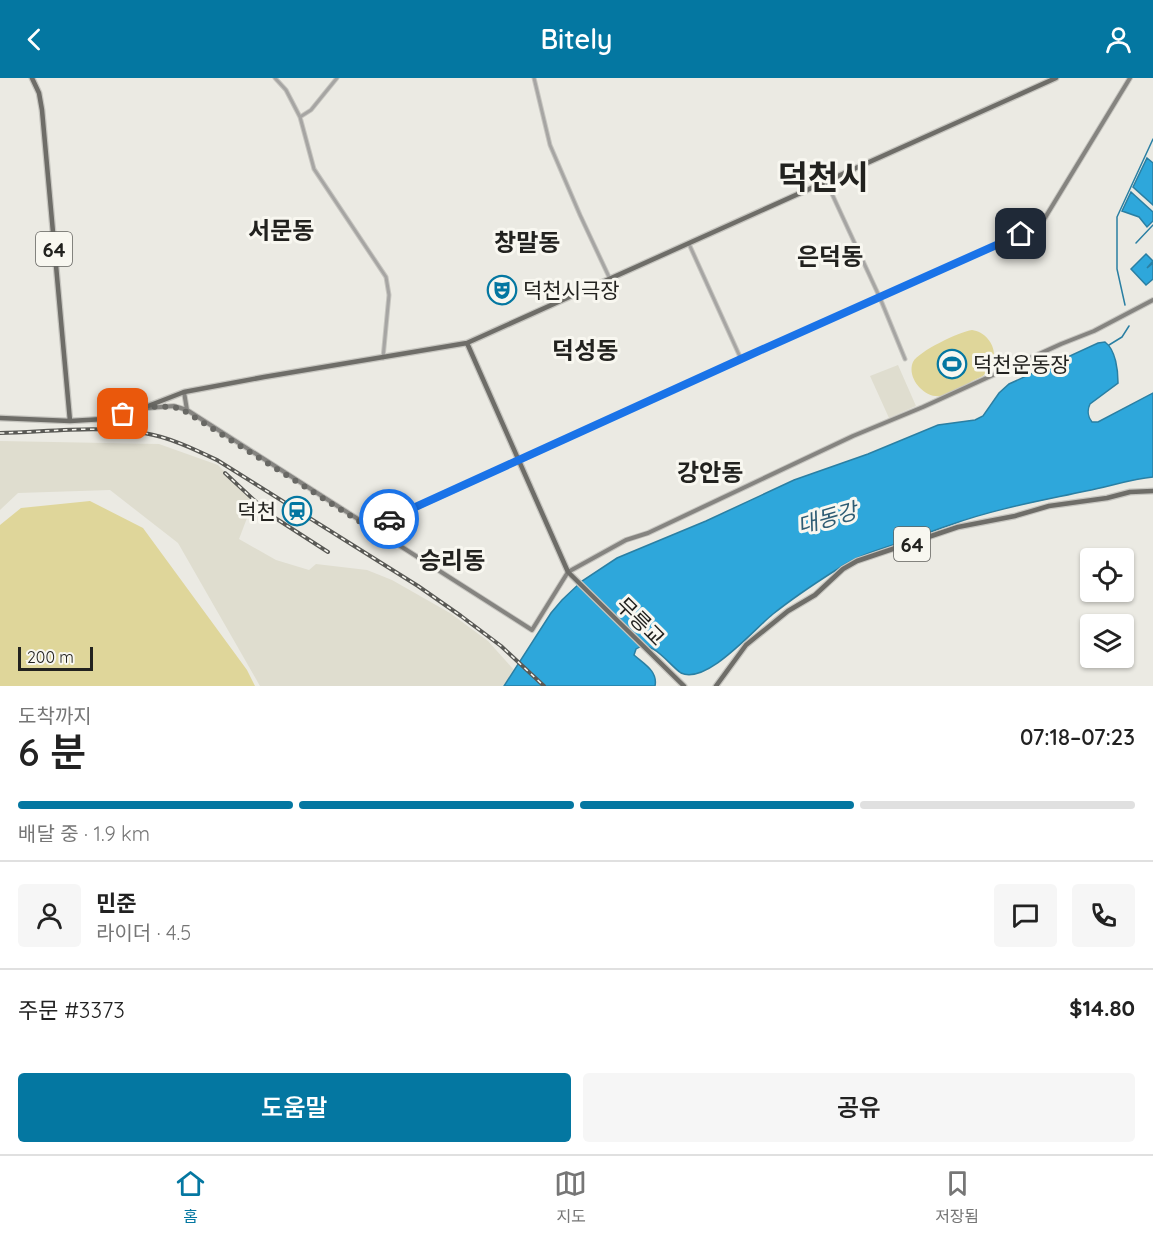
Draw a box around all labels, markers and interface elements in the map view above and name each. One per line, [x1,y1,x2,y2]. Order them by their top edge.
text: Bitely [540,22,613,56]
icon: back [18,23,51,56]
icon: person [1102,23,1135,56]
district label: 덕천시 [777,156,869,197]
pin [995,208,1046,259]
district label: 서문동 [248,215,314,245]
icon: home [1004,217,1037,250]
district label: 창말동 [494,227,560,257]
road number: 64 [36,232,72,266]
district label: 은덕동 [797,241,863,271]
theatre icon: 덕천시극장 [486,274,518,306]
place label: 덕천시극장 [523,277,620,303]
district label: 덕성동 [552,335,618,365]
sports icon: 덕천운동장 [936,348,968,380]
place label: 덕천운동장 [973,351,1070,377]
pin [97,388,148,439]
icon: bag [106,397,139,430]
district label: 강안동 [677,457,743,487]
courier [359,489,419,549]
station icon: 덕천 [281,495,313,527]
water label: 대동강 [794,495,863,540]
place label: 덕천 [237,498,276,524]
icon: car [373,503,406,536]
road number: 64 [894,527,930,561]
district label: 승리동 [419,545,485,575]
map controls [1080,548,1134,668]
button: locate [1080,548,1134,602]
street label: 무릉교 [611,591,671,651]
button: layers [1080,614,1134,668]
scale bar [18,644,93,672]
text: 200 m [27,647,74,667]
text: 도착까지 [18,703,92,728]
text: 07:18–07:23 [1020,723,1135,751]
text: 6 분 [18,727,86,776]
text: 배달 중 · 1.9 km [18,821,150,846]
button: person [18,884,81,947]
button: chat [994,884,1057,947]
button: phone [1072,884,1135,947]
text: 민준 [96,889,136,917]
text: 라이더 · 4.5 [96,920,191,945]
text: $14.80 [1069,994,1135,1022]
text: 주문 #3373 [18,996,125,1024]
button: 도움말 [18,1073,571,1142]
button: 공유 [583,1073,1135,1142]
tab: 홈 [174,1167,207,1227]
tab: 지도 [554,1167,587,1227]
tab: 저장됨 [935,1167,979,1227]

